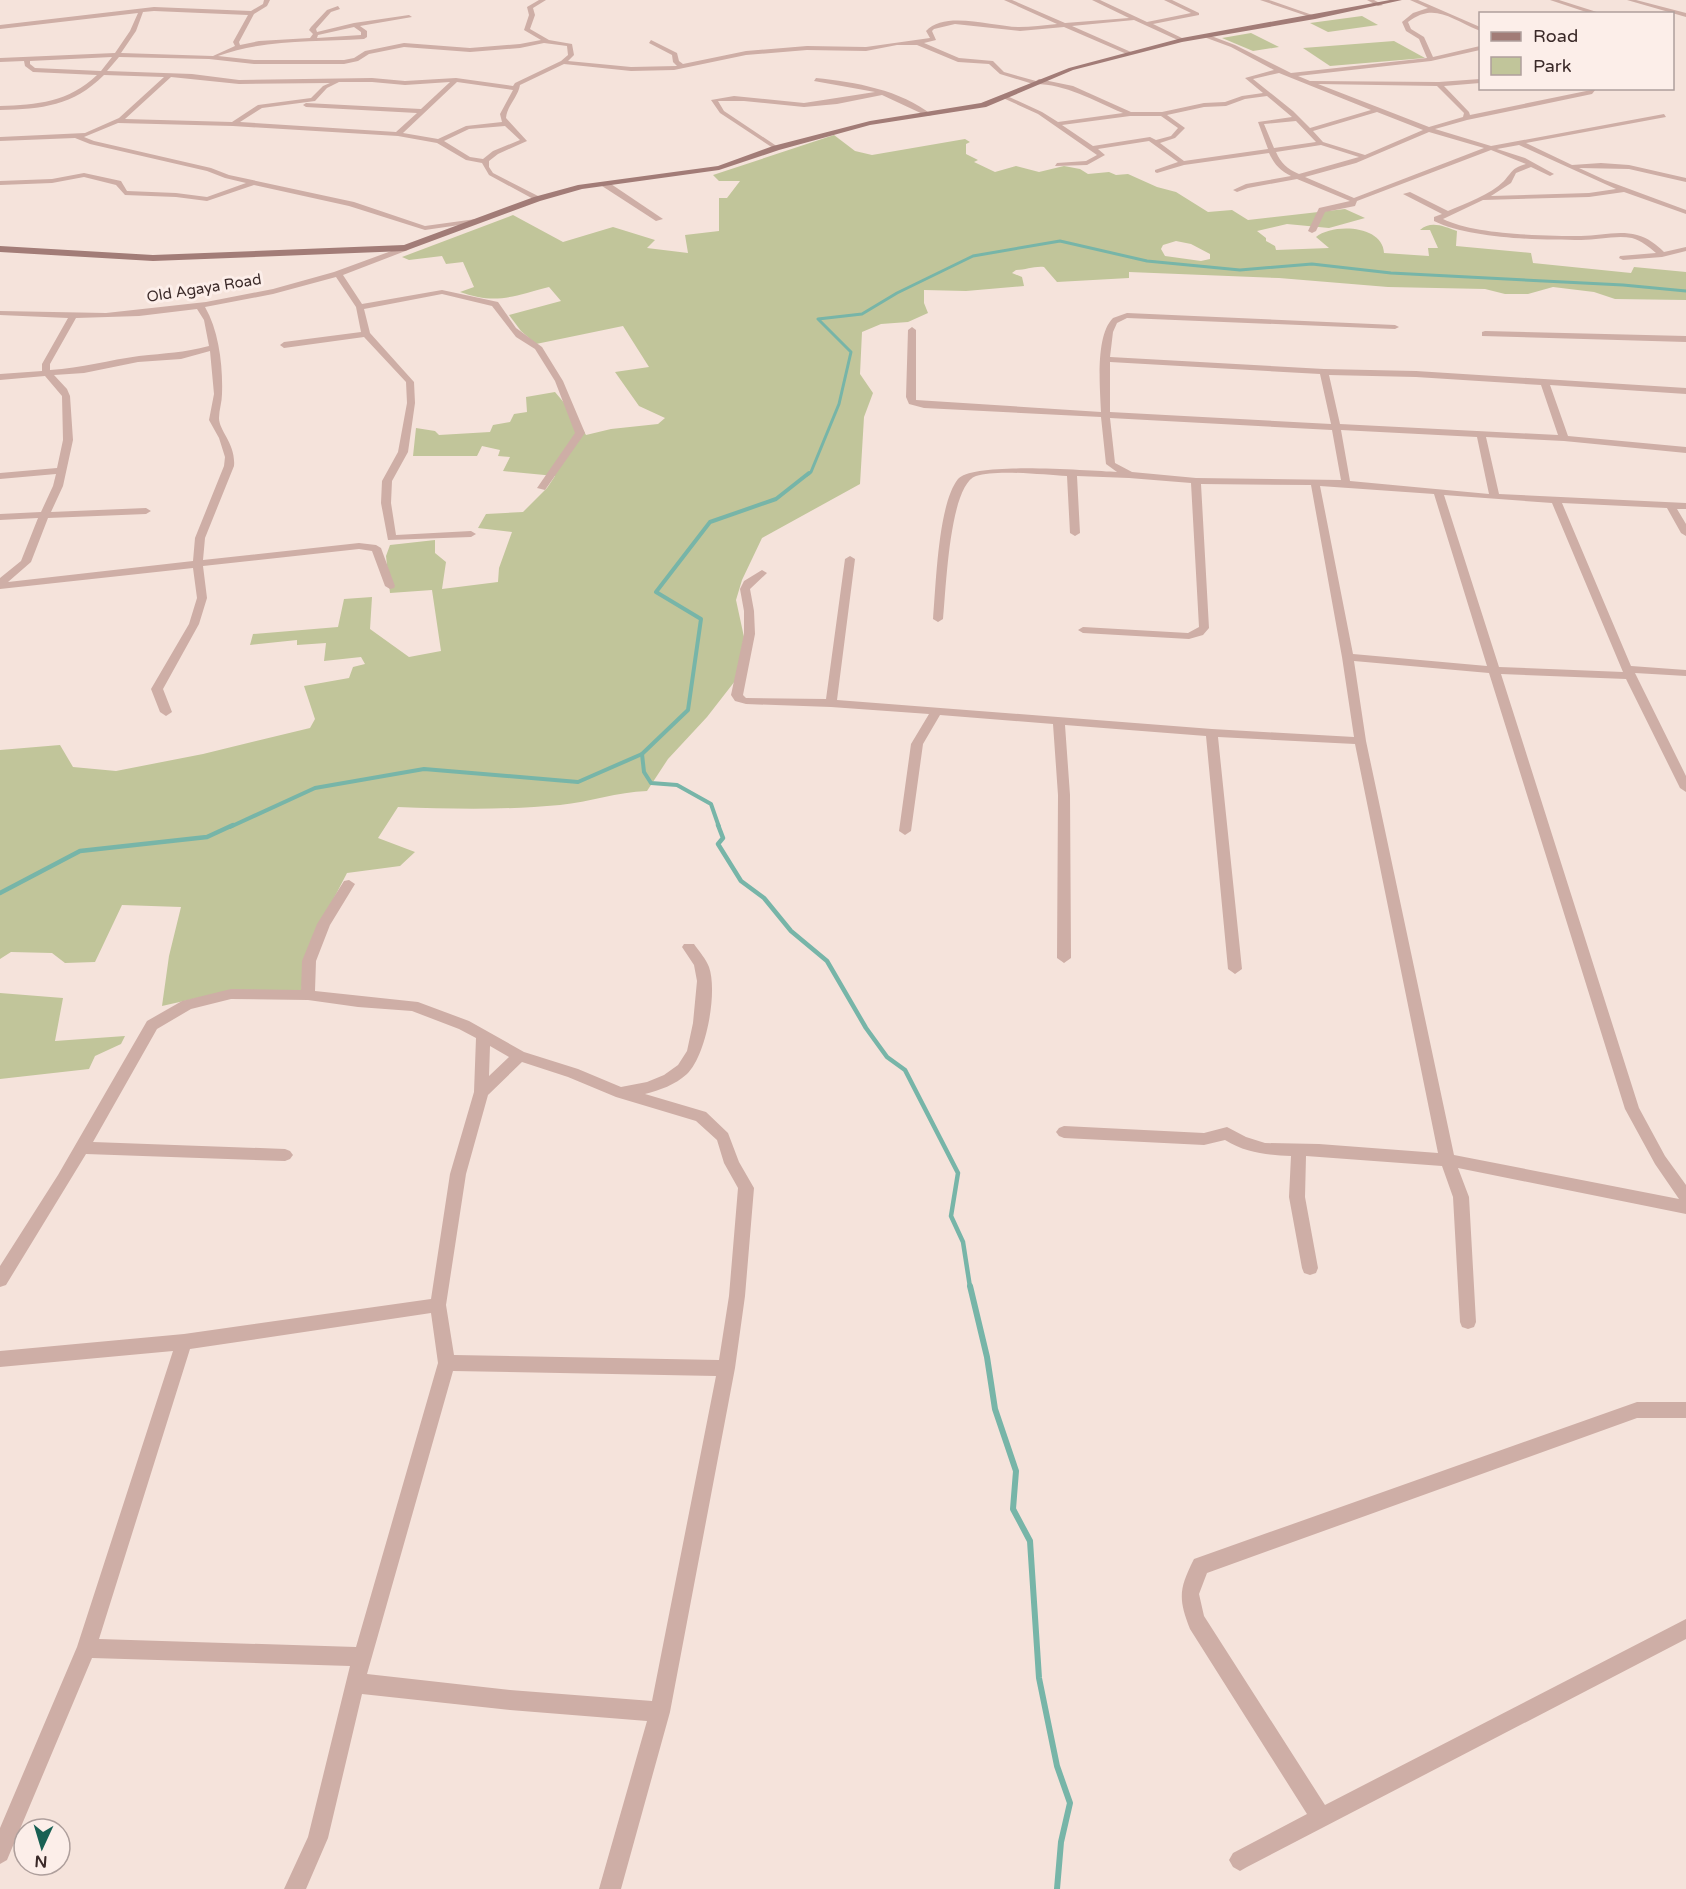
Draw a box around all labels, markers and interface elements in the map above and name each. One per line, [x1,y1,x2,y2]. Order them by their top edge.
legend [1479,12,1674,90]
text: Road [1533,25,1578,47]
text: Park [1533,55,1572,77]
street label: Old Agaya Road [145,270,263,306]
north arrow [12,1817,72,1877]
text: N [34,1851,48,1871]

